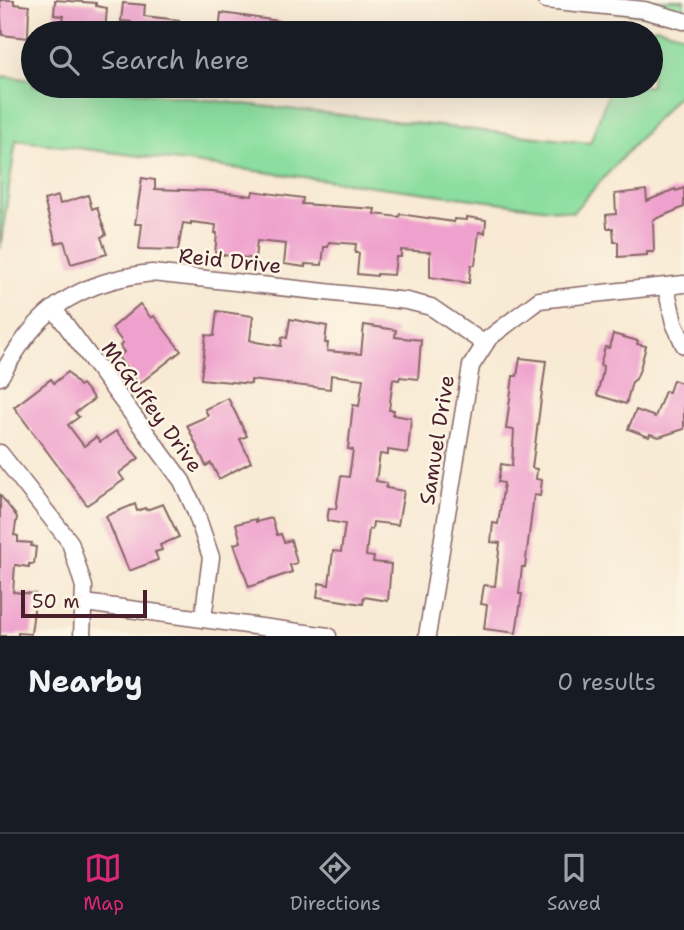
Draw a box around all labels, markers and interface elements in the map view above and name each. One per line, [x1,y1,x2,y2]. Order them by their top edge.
search box [21,21,663,98]
icon: search [45,41,83,79]
text: Search here [101,42,250,77]
street label: Reid Drive [177,242,283,280]
street label: McGuffey Drive [95,336,209,478]
street label: Samuel Drive [413,373,461,507]
scale bar [21,587,147,619]
text: 50 m [32,589,80,614]
text: Nearby [28,661,143,702]
text: 0 results [557,667,656,697]
tab: Map [83,849,124,916]
tab: Directions [290,849,381,916]
tab: Saved [547,849,601,916]

